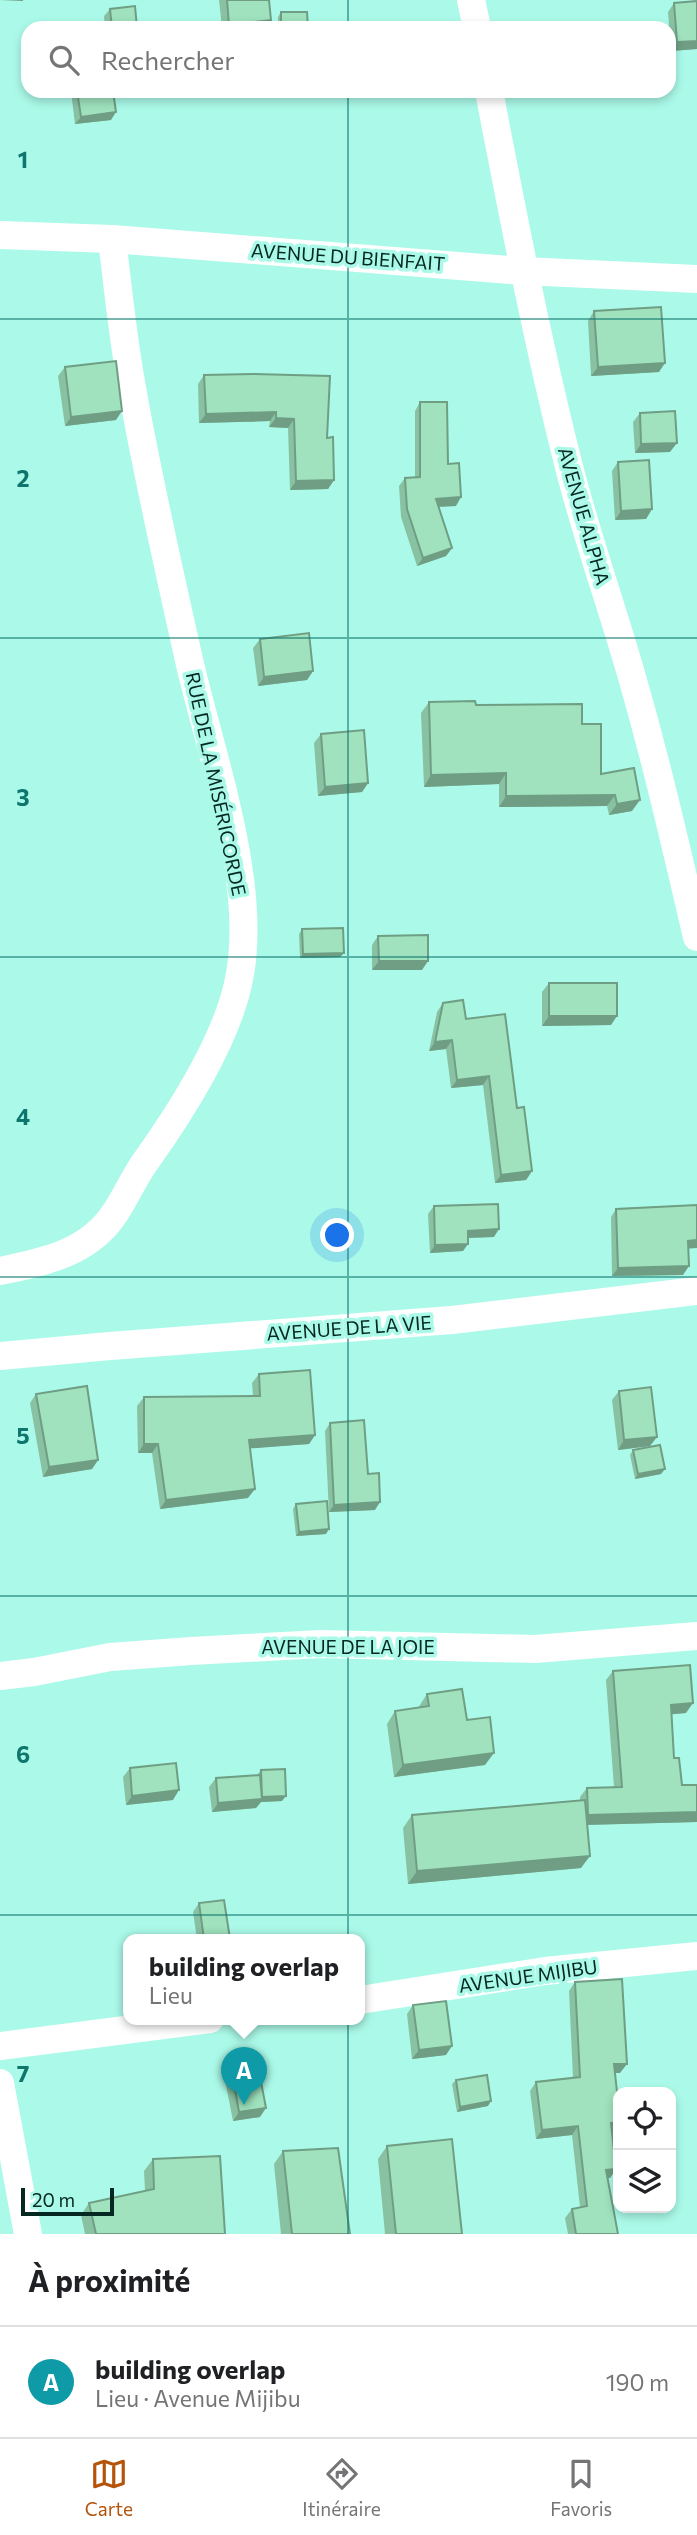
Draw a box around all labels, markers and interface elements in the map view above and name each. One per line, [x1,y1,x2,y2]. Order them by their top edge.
search box [21,21,676,98]
icon: search [45,41,83,79]
text: Rechercher [101,44,235,75]
text: 1 [18,145,28,173]
street label: AVENUE DU BIENFAIT [250,238,446,275]
street label: AVENUE ALPHA [554,444,615,587]
text: 2 [16,464,30,492]
street label: RUE DE LA MISÉRICORDE [182,670,251,898]
text: 3 [16,783,30,811]
text: 4 [16,1102,30,1130]
your location [320,1218,354,1252]
street label: AVENUE DE LA VIE [266,1310,432,1345]
text: 5 [16,1421,30,1449]
street label: AVENUE DE LA JOIE [261,1635,435,1658]
text: 6 [16,1740,30,1768]
popup [123,1934,365,2025]
text: building overlap [149,1950,339,1981]
street label: AVENUE MIJIBU [457,1954,599,1997]
text: Lieu [149,1981,193,2009]
pin: A [221,2047,267,2105]
text: 7 [17,2059,29,2087]
map controls [613,2087,676,2213]
button: locate [613,2087,676,2150]
button: layers [613,2150,676,2213]
scale bar [21,2185,114,2217]
text: 20 m [32,2188,75,2211]
text: À proximité [28,2261,190,2298]
text: building overlap [95,2353,285,2384]
text: A [43,2368,59,2396]
text: 190 m [606,2368,669,2396]
text: Lieu · Avenue Mijibu [95,2384,301,2412]
tab: Carte [85,2455,133,2520]
tab: Itinéraire [302,2455,381,2520]
tab: Favoris [550,2455,612,2520]

